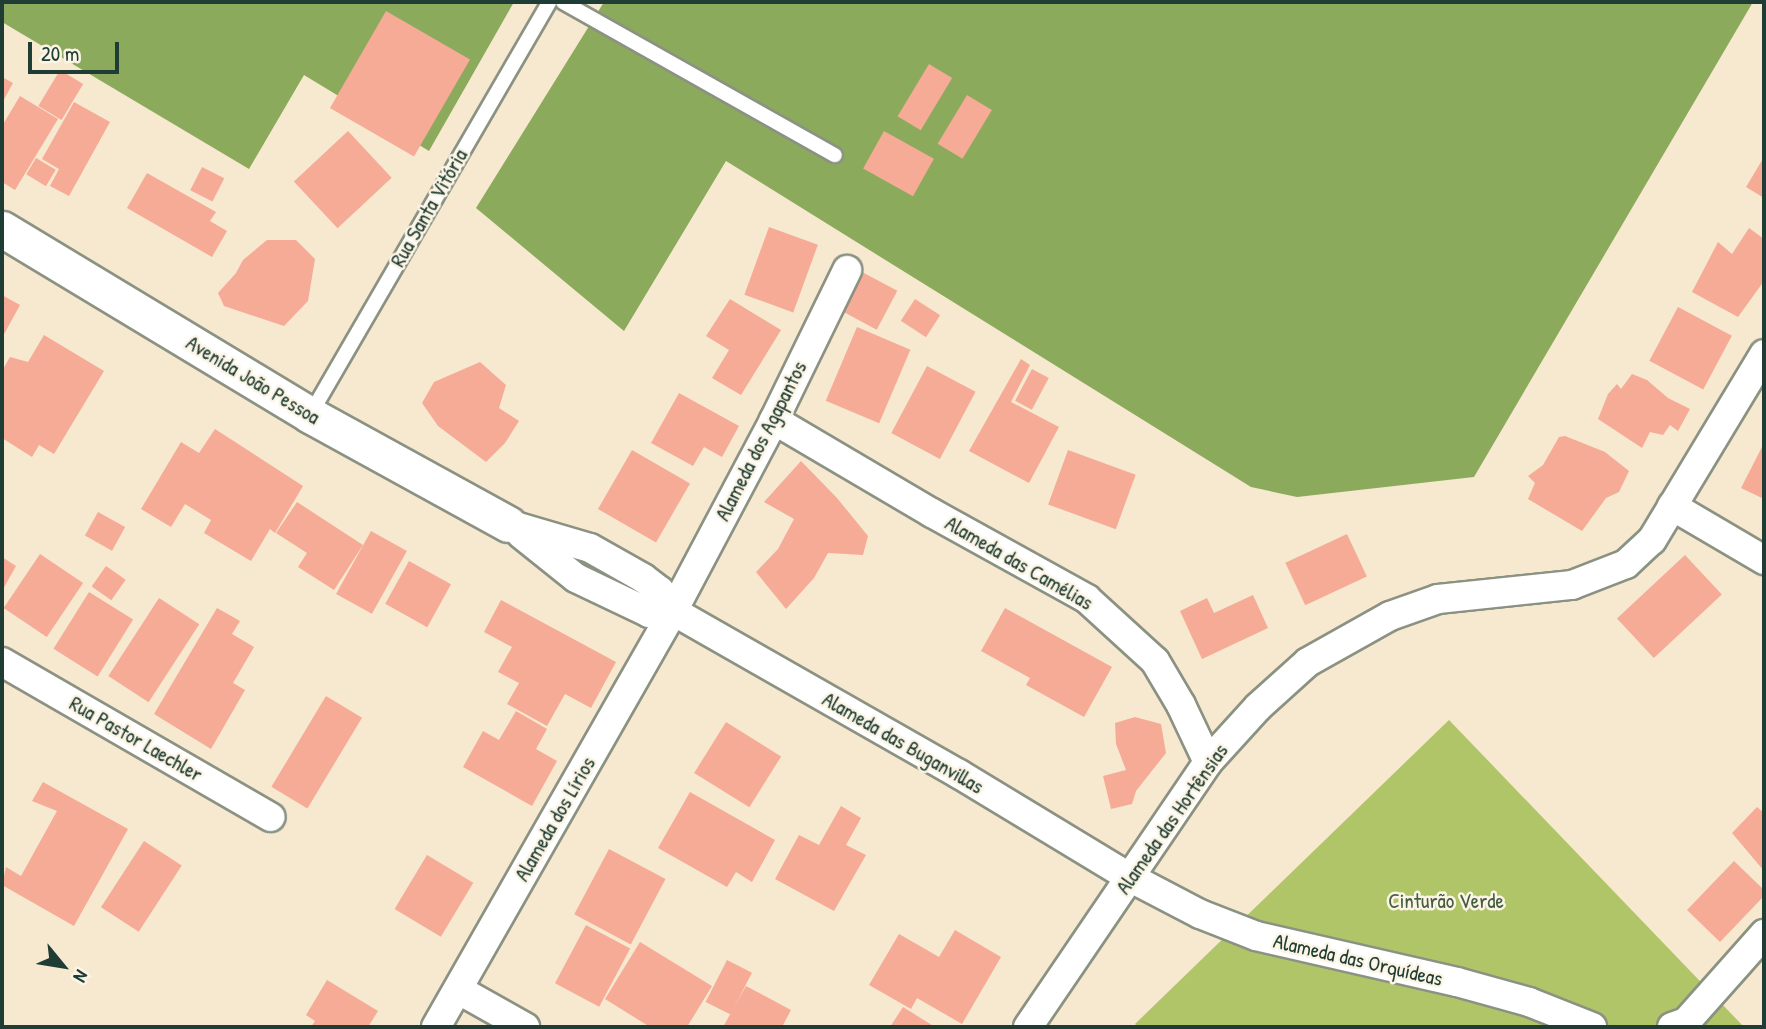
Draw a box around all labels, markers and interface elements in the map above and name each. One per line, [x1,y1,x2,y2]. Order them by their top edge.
scale bar [32,28,122,72]
text: 20 m [41,39,79,68]
street label: Rua Santa Vitória [385,145,473,271]
street label: Avenida João Pessoa [182,330,324,430]
street label: Alameda dos Agapantos [710,357,812,525]
street label: Alameda das Camélias [941,511,1097,615]
street label: Alameda das Buganvillas [818,687,988,799]
street label: Rua Pastor Laechler [65,691,207,787]
street label: Alameda das Hortênsias [1111,739,1233,899]
street label: Alameda dos Lírios [509,752,601,886]
park label: Cinturão Verde [1388,888,1504,914]
street label: Alameda das Orquídeas [1271,928,1445,992]
north arrow [28,931,98,1001]
text: N [67,966,95,987]

